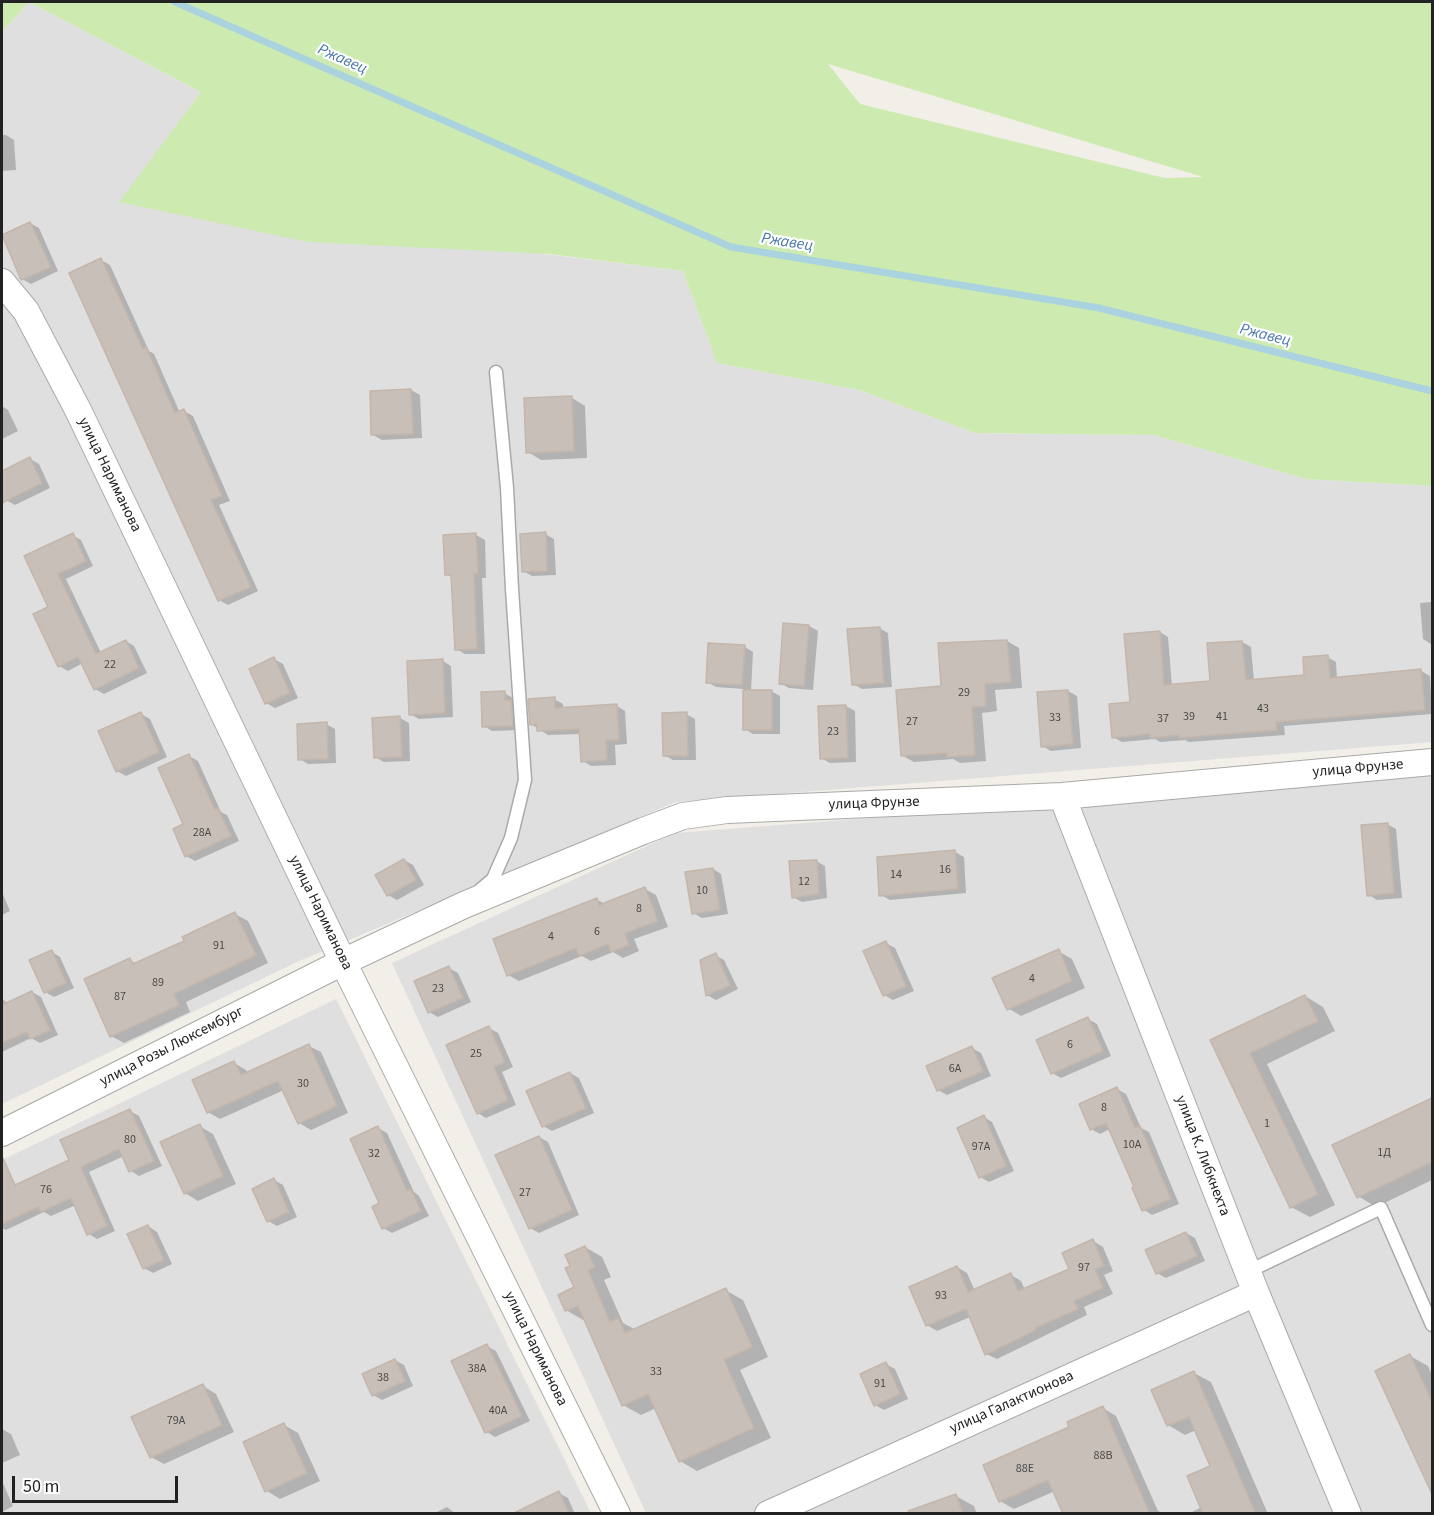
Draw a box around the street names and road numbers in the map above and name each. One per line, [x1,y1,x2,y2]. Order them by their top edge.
street label: улица Нариманова [73,415,145,535]
street label: улица Фрунзе [1312,756,1404,782]
street label: улица Фрунзе [828,793,920,815]
street label: улица Нариманова [284,853,356,973]
street label: улица Розы Люксембург [97,1003,247,1091]
street label: улица К. Либкнехта [1171,1093,1233,1219]
street label: улица Нариманова [499,1289,571,1409]
street label: улица Галактионова [947,1368,1077,1438]

